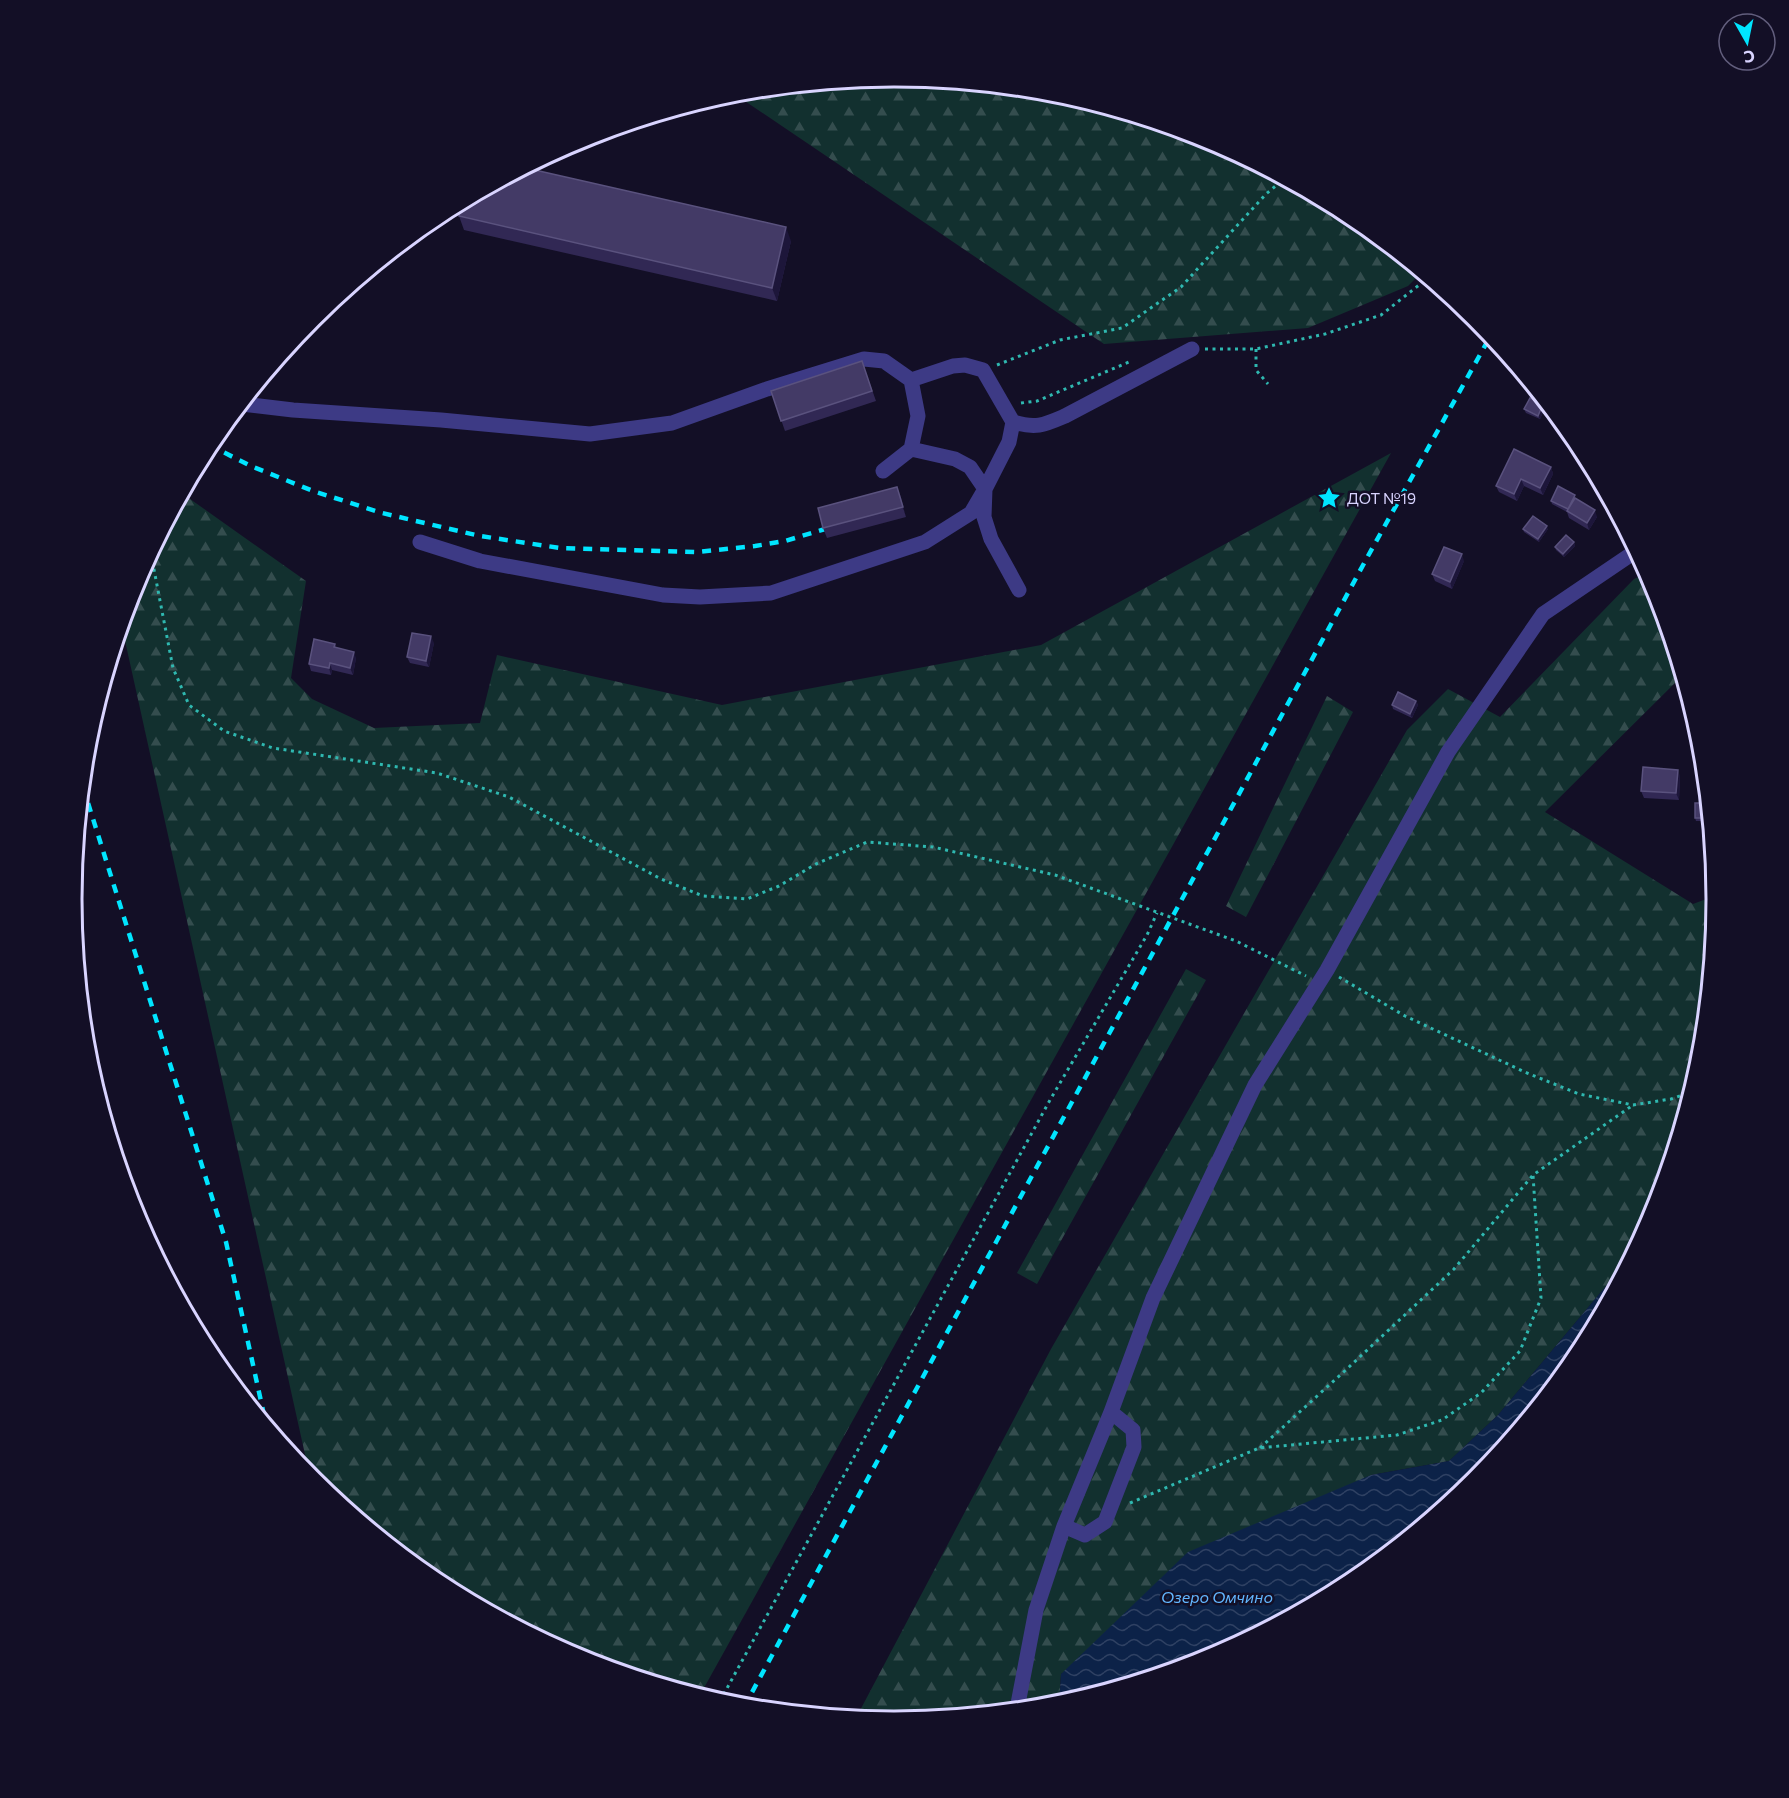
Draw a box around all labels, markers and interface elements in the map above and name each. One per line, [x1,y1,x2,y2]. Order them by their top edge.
north arrow [1717,12,1777,72]
text: С [1742,47,1756,68]
place icon: ДОТ №19 [1316,485,1342,511]
place label: ДОТ №19 [1347,489,1416,507]
water label: Озеро Омчино [1161,1587,1273,1606]

